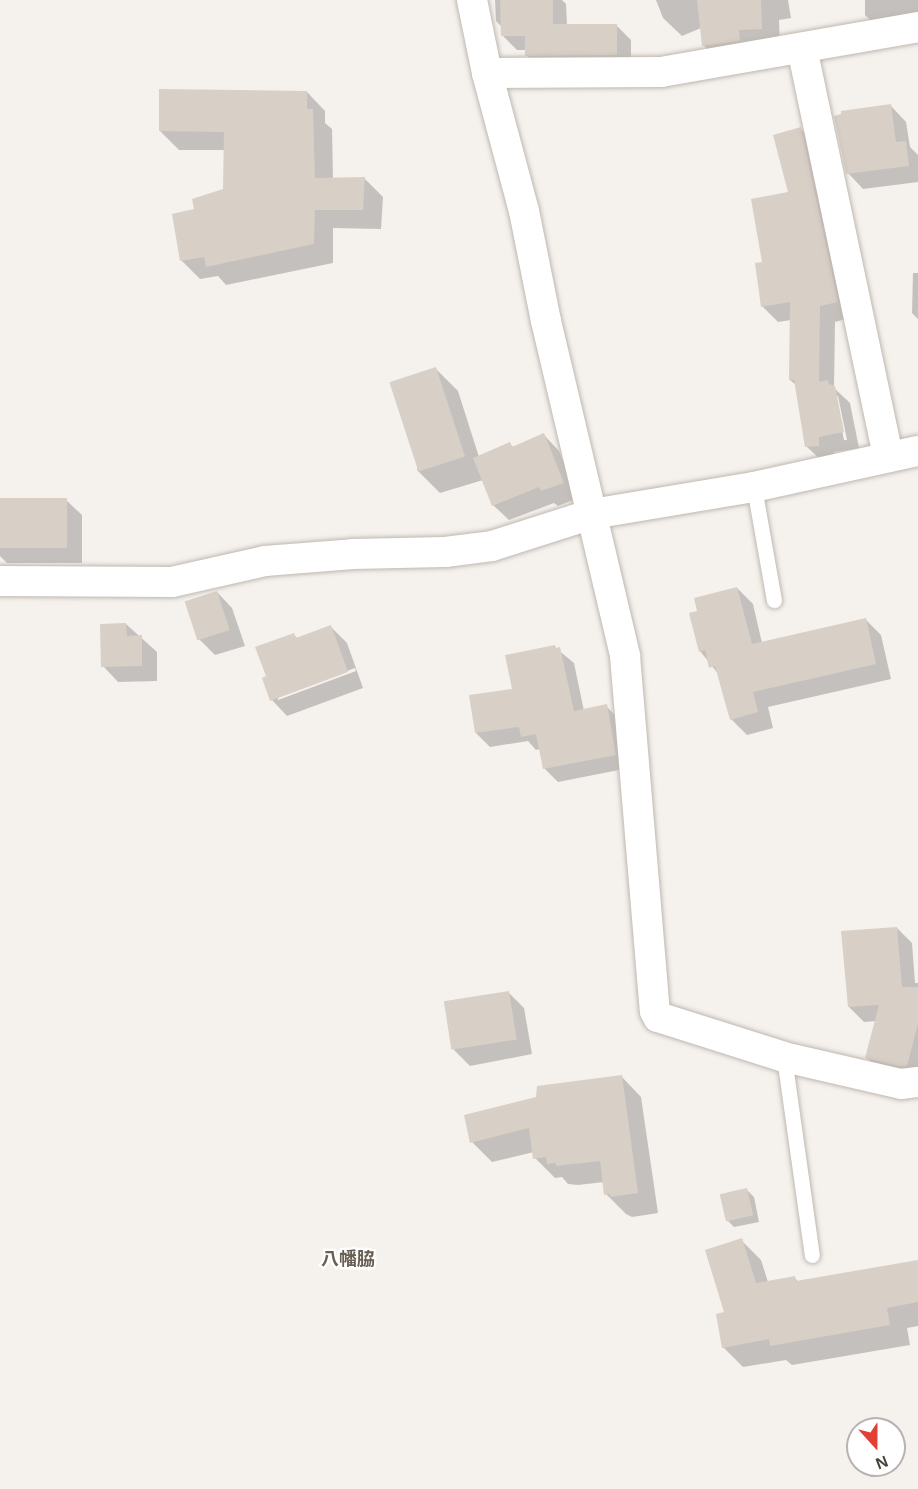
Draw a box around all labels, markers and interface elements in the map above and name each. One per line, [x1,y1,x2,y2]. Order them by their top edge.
district label: 八幡脇 [321,1248,375,1270]
north arrow [846,1417,906,1477]
text: N [873,1452,890,1472]

